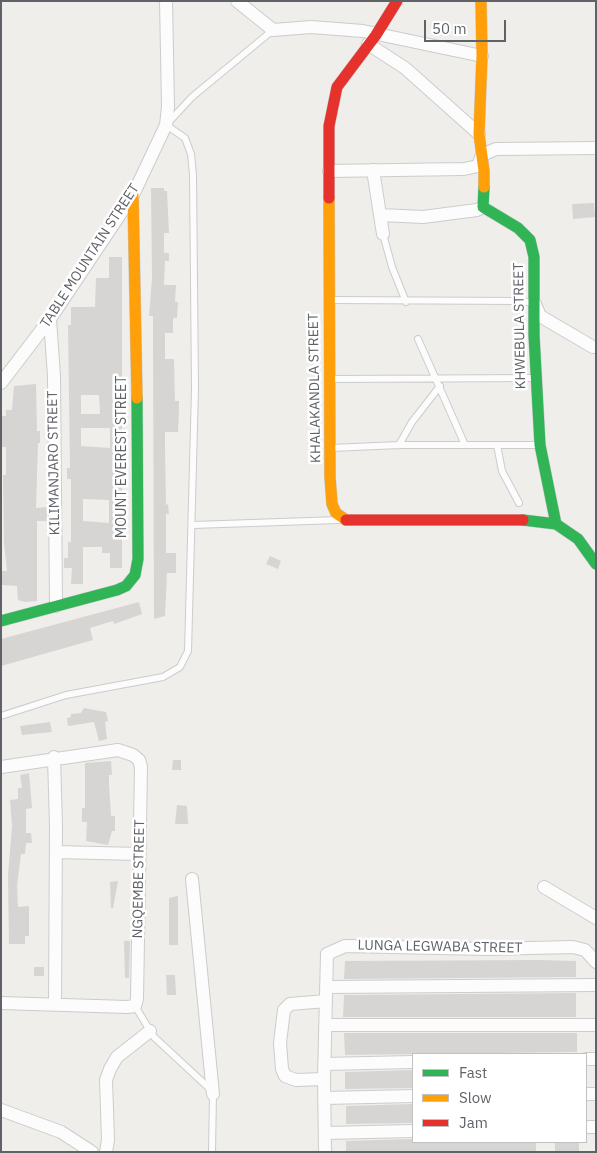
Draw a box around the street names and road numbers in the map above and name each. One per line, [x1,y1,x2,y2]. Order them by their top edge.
street label: TABLE MOUNTAIN STREET [37,181,143,331]
street label: KHWEBULA STREET [510,262,530,390]
street label: KHALAKANDLA STREET [305,313,325,463]
street label: MOUNT EVEREST STREET [114,376,130,538]
street label: KILIMANJARO STREET [44,391,64,535]
street label: NGQEMBE STREET [130,819,148,939]
street label: LUNGA LEGWABA STREET [357,937,523,957]

